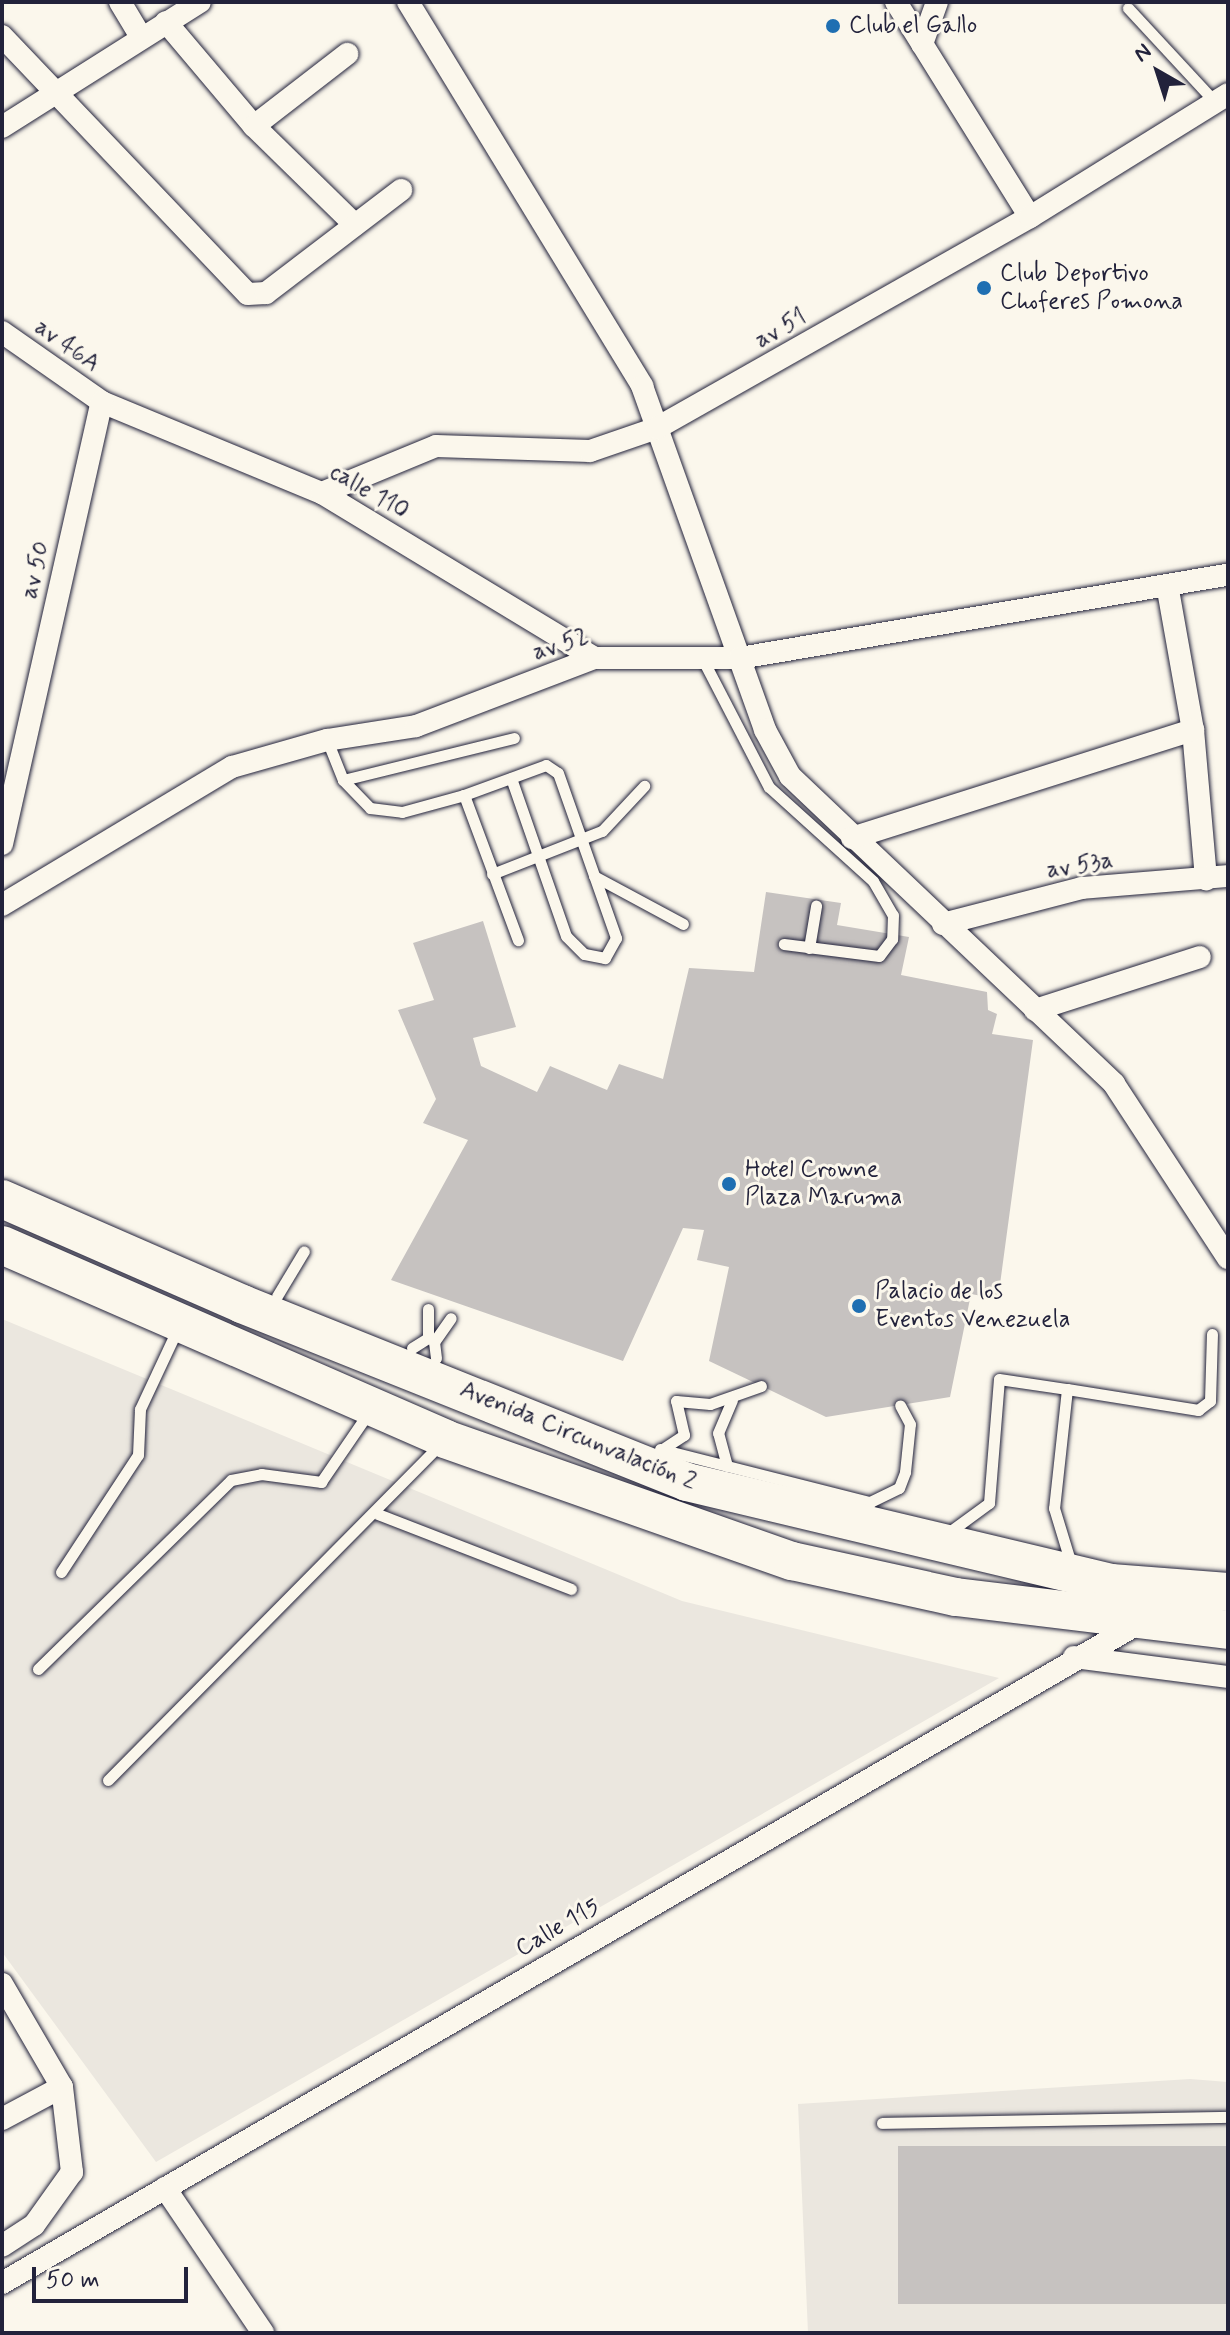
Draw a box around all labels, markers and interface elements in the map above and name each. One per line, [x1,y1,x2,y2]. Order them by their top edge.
place label: Club el Gallo [849,12,974,40]
marker: Club el Gallo [824,17,842,35]
north arrow [1118,32,1198,112]
text: N [1128,38,1157,69]
place label: Club Deportivo Choferes Pomona [1000,260,1183,316]
marker: Club Deportivo Choferes Pomona [975,279,993,297]
street label: av 51 [750,303,812,355]
street label: av 46A [29,313,105,379]
street label: calle 110 [324,458,414,526]
street label: av 50 [15,538,57,602]
street label: av 52 [529,622,593,668]
street label: av 53a [1045,847,1115,885]
place label: Hotel Crowne Plaza Maruma [745,1156,900,1212]
marker: Hotel Crowne Plaza Maruma [720,1175,738,1193]
place label: Palacio de los Eventos Venezuela [875,1278,1066,1334]
marker: Palacio de los Eventos Venezuela [850,1297,868,1315]
street label: Avenida Circunvalación 2 [457,1376,699,1496]
street label: Calle 115 [511,1892,605,1964]
scale bar [36,2251,192,2301]
text: 50 m [46,2265,100,2296]

